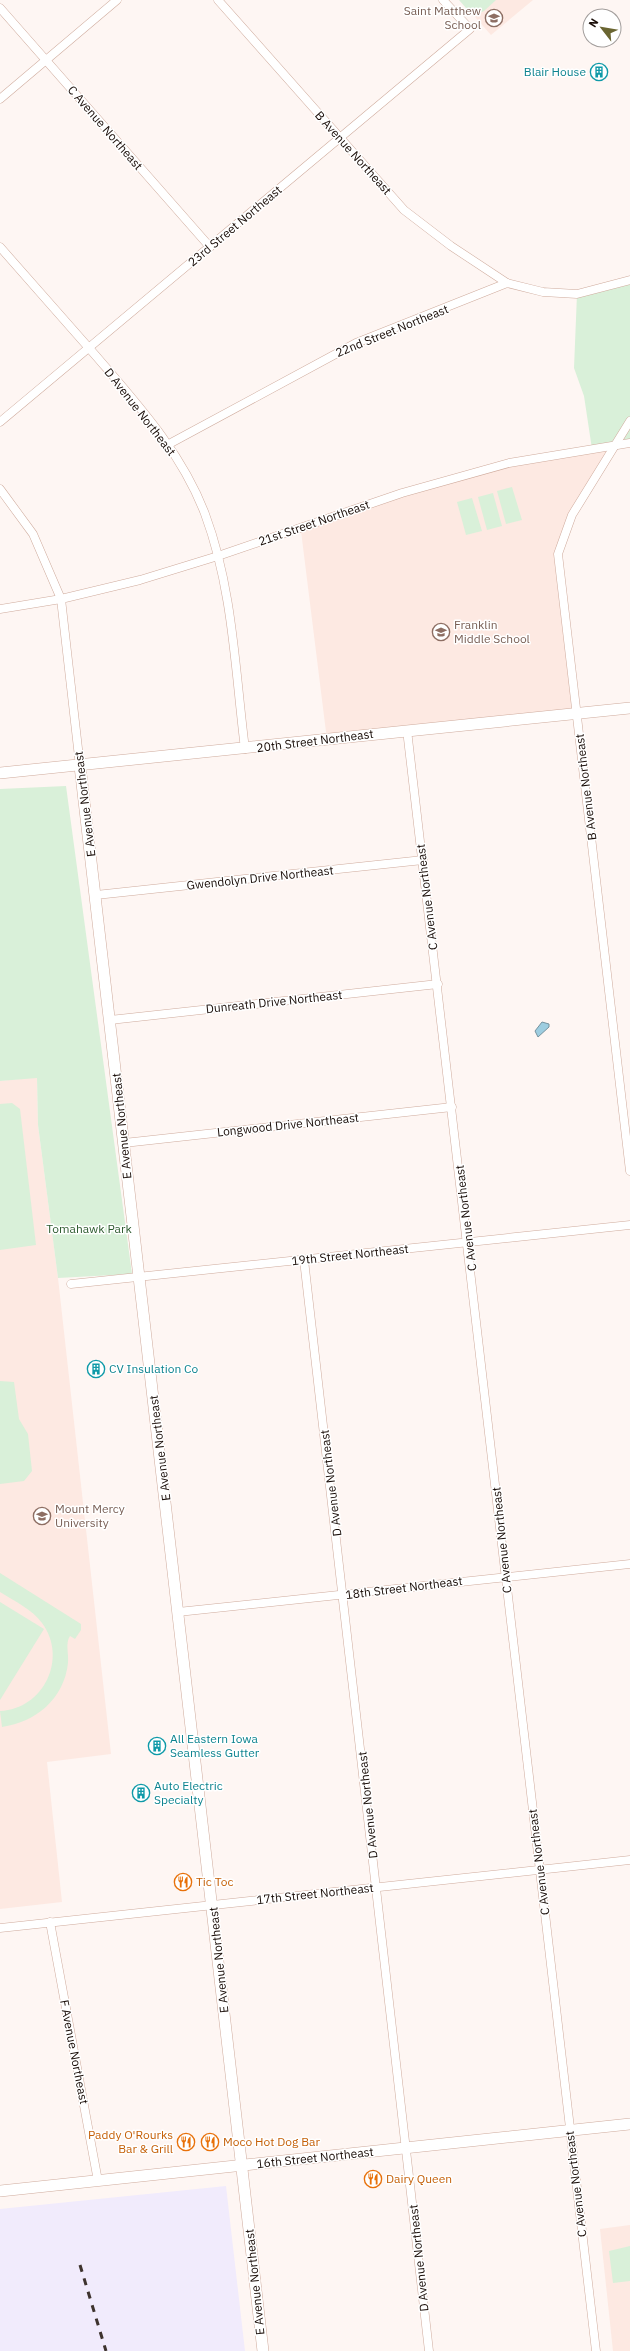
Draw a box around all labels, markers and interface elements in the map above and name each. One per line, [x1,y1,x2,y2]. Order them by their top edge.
place label: Saint Matthew School [404,3,481,32]
school or university icon: Saint Matthew School [484,8,504,28]
north arrow [582,8,622,48]
text: N [585,16,601,30]
building icon: Blair House [589,62,609,82]
place label: Blair House [524,64,586,79]
street label: C Avenue Northeast [65,82,146,173]
street label: B Avenue Northeast [312,108,395,198]
street label: 23rd Street Northeast [185,182,285,269]
street label: 22nd Street Northeast [333,301,450,360]
street label: D Avenue Northeast [101,365,179,459]
street label: 21st Street Northeast [256,496,371,549]
place label: Franklin Middle School [454,617,530,646]
school or university icon: Franklin Middle School [431,622,451,642]
street label: 20th Street Northeast [256,726,374,755]
street label: B Avenue Northeast [572,733,599,841]
street label: E Avenue Northeast [71,750,98,858]
street label: C Avenue Northeast [413,843,440,951]
street label: Gwendolyn Drive Northeast [186,862,334,893]
street label: Dunreath Drive Northeast [205,987,343,1016]
street label: E Avenue Northeast [108,1072,135,1180]
street label: Longwood Drive Northeast [216,1110,360,1139]
street label: C Avenue Northeast [452,1164,479,1272]
park label: Tomahawk Park [46,1221,132,1236]
street label: 19th Street Northeast [291,1241,409,1268]
building icon: CV Insulation Co [86,1359,106,1379]
place label: CV Insulation Co [109,1361,199,1376]
street label: E Avenue Northeast [146,1394,173,1502]
street label: D Avenue Northeast [317,1429,344,1537]
street label: C Avenue Northeast [488,1486,515,1594]
place label: Mount Mercy University [55,1501,125,1530]
school or university icon: Mount Mercy University [32,1506,52,1526]
street label: 18th Street Northeast [345,1573,463,1602]
place label: All Eastern Iowa Seamless Gutter [170,1731,260,1760]
building icon: All Eastern Iowa Seamless Gutter [147,1736,167,1756]
street label: D Avenue Northeast [354,1751,381,1859]
place label: Auto Electric Specialty [154,1778,223,1807]
building icon: Auto Electric Specialty [131,1783,151,1803]
street label: C Avenue Northeast [525,1808,552,1916]
restaurant icon: Tic Toc [173,1872,193,1892]
place label: Tic Toc [196,1874,234,1889]
street label: 17th Street Northeast [256,1880,374,1907]
street label: E Avenue Northeast [205,1906,232,2014]
street label: F Avenue Northeast [57,1998,92,2105]
place label: Paddy O'Rourks Bar & Grill [88,2127,173,2156]
street label: C Avenue Northeast [562,2130,589,2238]
restaurant icon: Paddy O'Rourks Bar & Grill [176,2132,196,2152]
restaurant icon: Moco Hot Dog Bar [200,2132,220,2152]
place label: Moco Hot Dog Bar [223,2134,320,2149]
street label: 16th Street Northeast [256,2144,374,2171]
restaurant icon: Dairy Queen [363,2169,383,2189]
place label: Dairy Queen [386,2171,452,2186]
street label: D Avenue Northeast [405,2204,432,2312]
street label: E Avenue Northeast [241,2228,268,2336]

